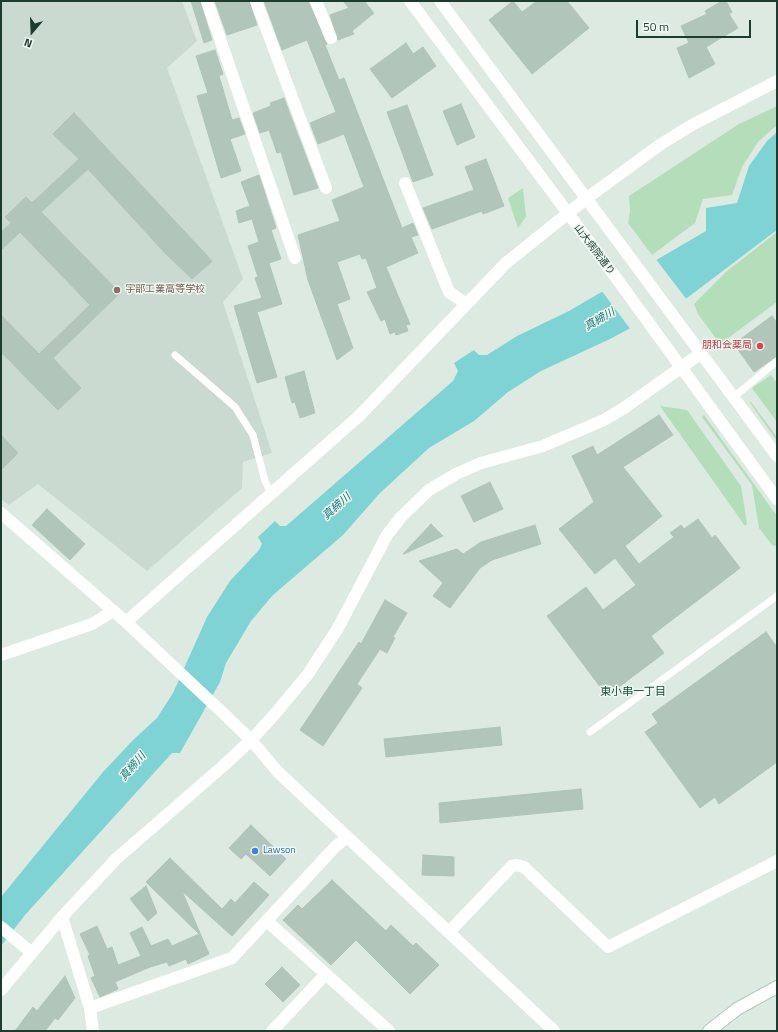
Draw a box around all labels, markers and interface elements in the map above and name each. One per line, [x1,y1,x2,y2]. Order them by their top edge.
north arrow [12,12,52,52]
scale bar [638,12,753,38]
text: 50 m [643,17,669,36]
text: N [22,35,34,52]
street label: 山大病院通り [571,222,617,278]
place label: 宇部工業高等学校 [125,284,205,296]
marker: 宇部工業高等学校 [112,285,122,295]
water label: 真締川 [582,306,618,334]
place label: 朋和会薬局 [702,340,752,352]
marker: 朋和会薬局 [755,341,765,351]
water label: 真締川 [320,491,354,523]
district label: 東小串一丁目 [600,685,666,699]
water label: 真締川 [117,750,149,784]
place label: Lawson [263,845,296,857]
marker: Lawson [250,846,260,856]

